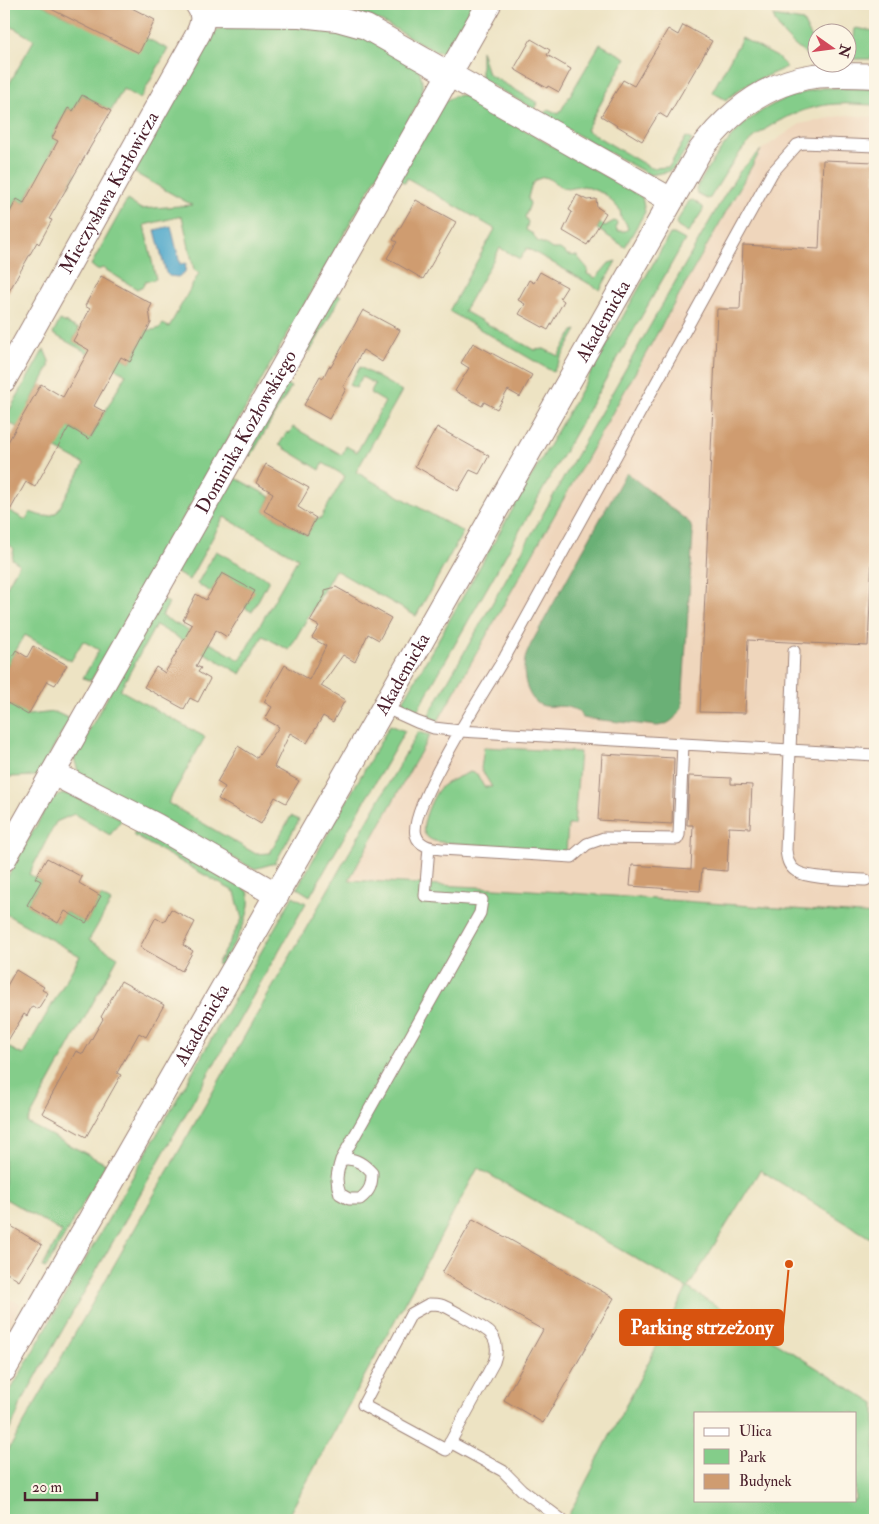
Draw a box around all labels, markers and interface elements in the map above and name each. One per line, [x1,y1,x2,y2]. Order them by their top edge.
north arrow [806,22,856,72]
text: N [834,42,854,60]
street label: Mieczysława Karłowicza [54,107,164,278]
street label: Akademicka [570,276,636,367]
street label: Dominika Kozłowskiego [190,346,302,518]
street label: Akademicka [369,629,435,720]
street label: Akademicka [169,979,235,1071]
callout: Parking strzeżony [620,1310,783,1345]
text: Parking strzeżony [630,1315,775,1341]
legend [694,1412,856,1502]
text: Ulica [739,1422,772,1441]
text: Park [739,1448,766,1467]
scale bar [25,1469,98,1501]
text: Budynek [739,1472,792,1491]
text: 20 m [32,1478,62,1497]

